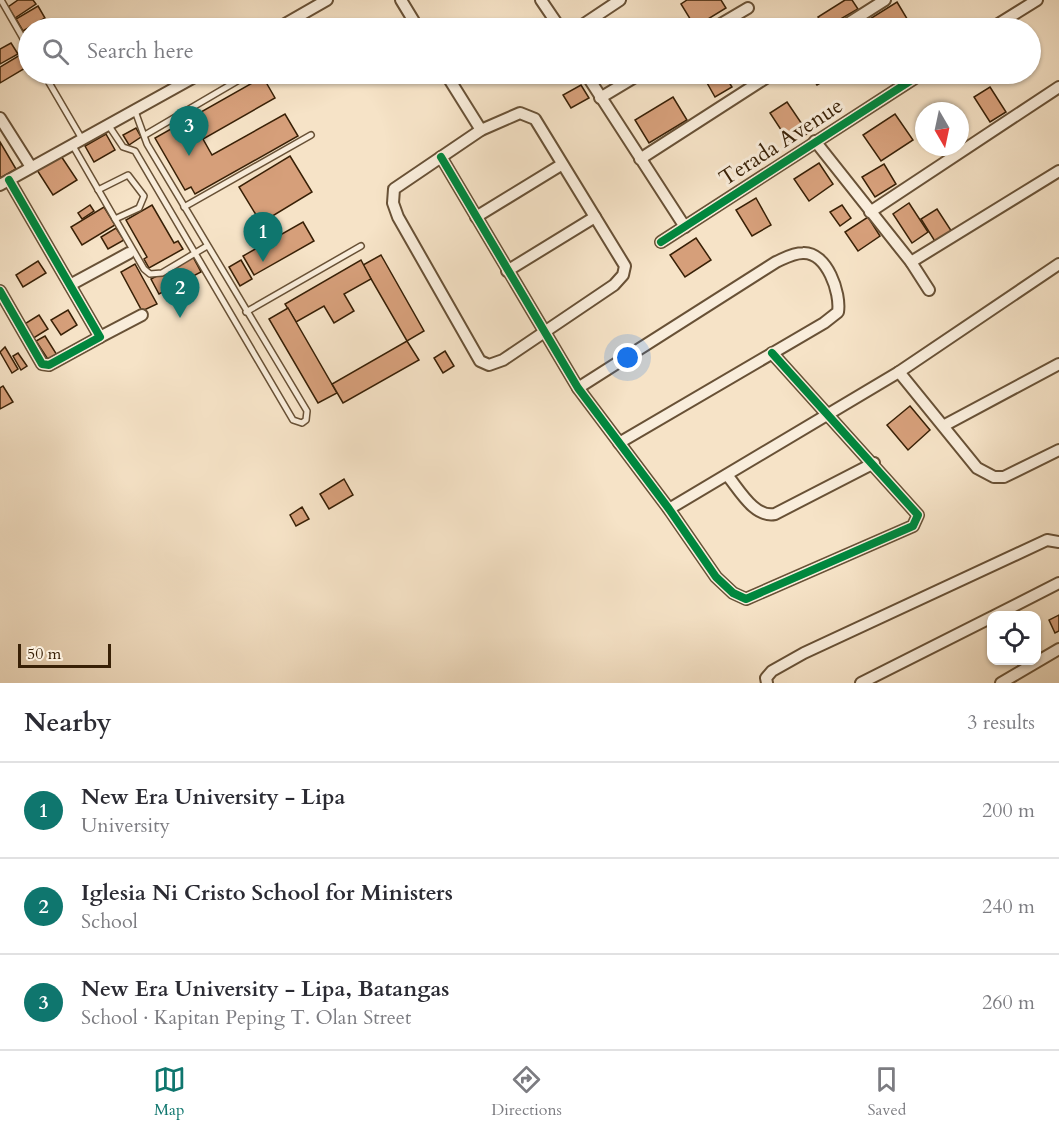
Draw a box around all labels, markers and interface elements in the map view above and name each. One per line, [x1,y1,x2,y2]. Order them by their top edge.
search box [18,18,1041,84]
icon: search [39,35,72,68]
text: Search here [87,36,194,66]
street label: Terada Avenue [713,91,849,193]
north arrow [915,102,969,156]
pin: 3 [170,106,208,156]
pin: 1 [244,212,282,262]
pin: 2 [160,268,200,318]
your location [613,343,642,372]
map controls [987,611,1041,665]
button: locate [987,611,1041,665]
scale bar [18,641,111,668]
text: 50 m [27,643,61,665]
text: Nearby [24,705,112,740]
text: 3 results [967,709,1035,736]
text: New Era University - Lipa [81,782,345,812]
text: 1 [38,797,49,824]
text: 200 m [982,797,1035,824]
text: University [81,812,170,839]
text: Iglesia Ni Cristo School for Ministers [81,878,453,908]
text: 2 [38,893,49,920]
text: 240 m [982,893,1035,920]
text: School [81,908,138,935]
text: New Era University - Lipa, Batangas [81,974,450,1004]
text: 3 [38,989,49,1016]
text: 260 m [982,989,1035,1016]
text: School · Kapitan Peping T. Olan Street [81,1004,411,1031]
tab: Map [153,1063,186,1121]
tab: Directions [491,1063,562,1121]
tab: Saved [867,1063,906,1121]

